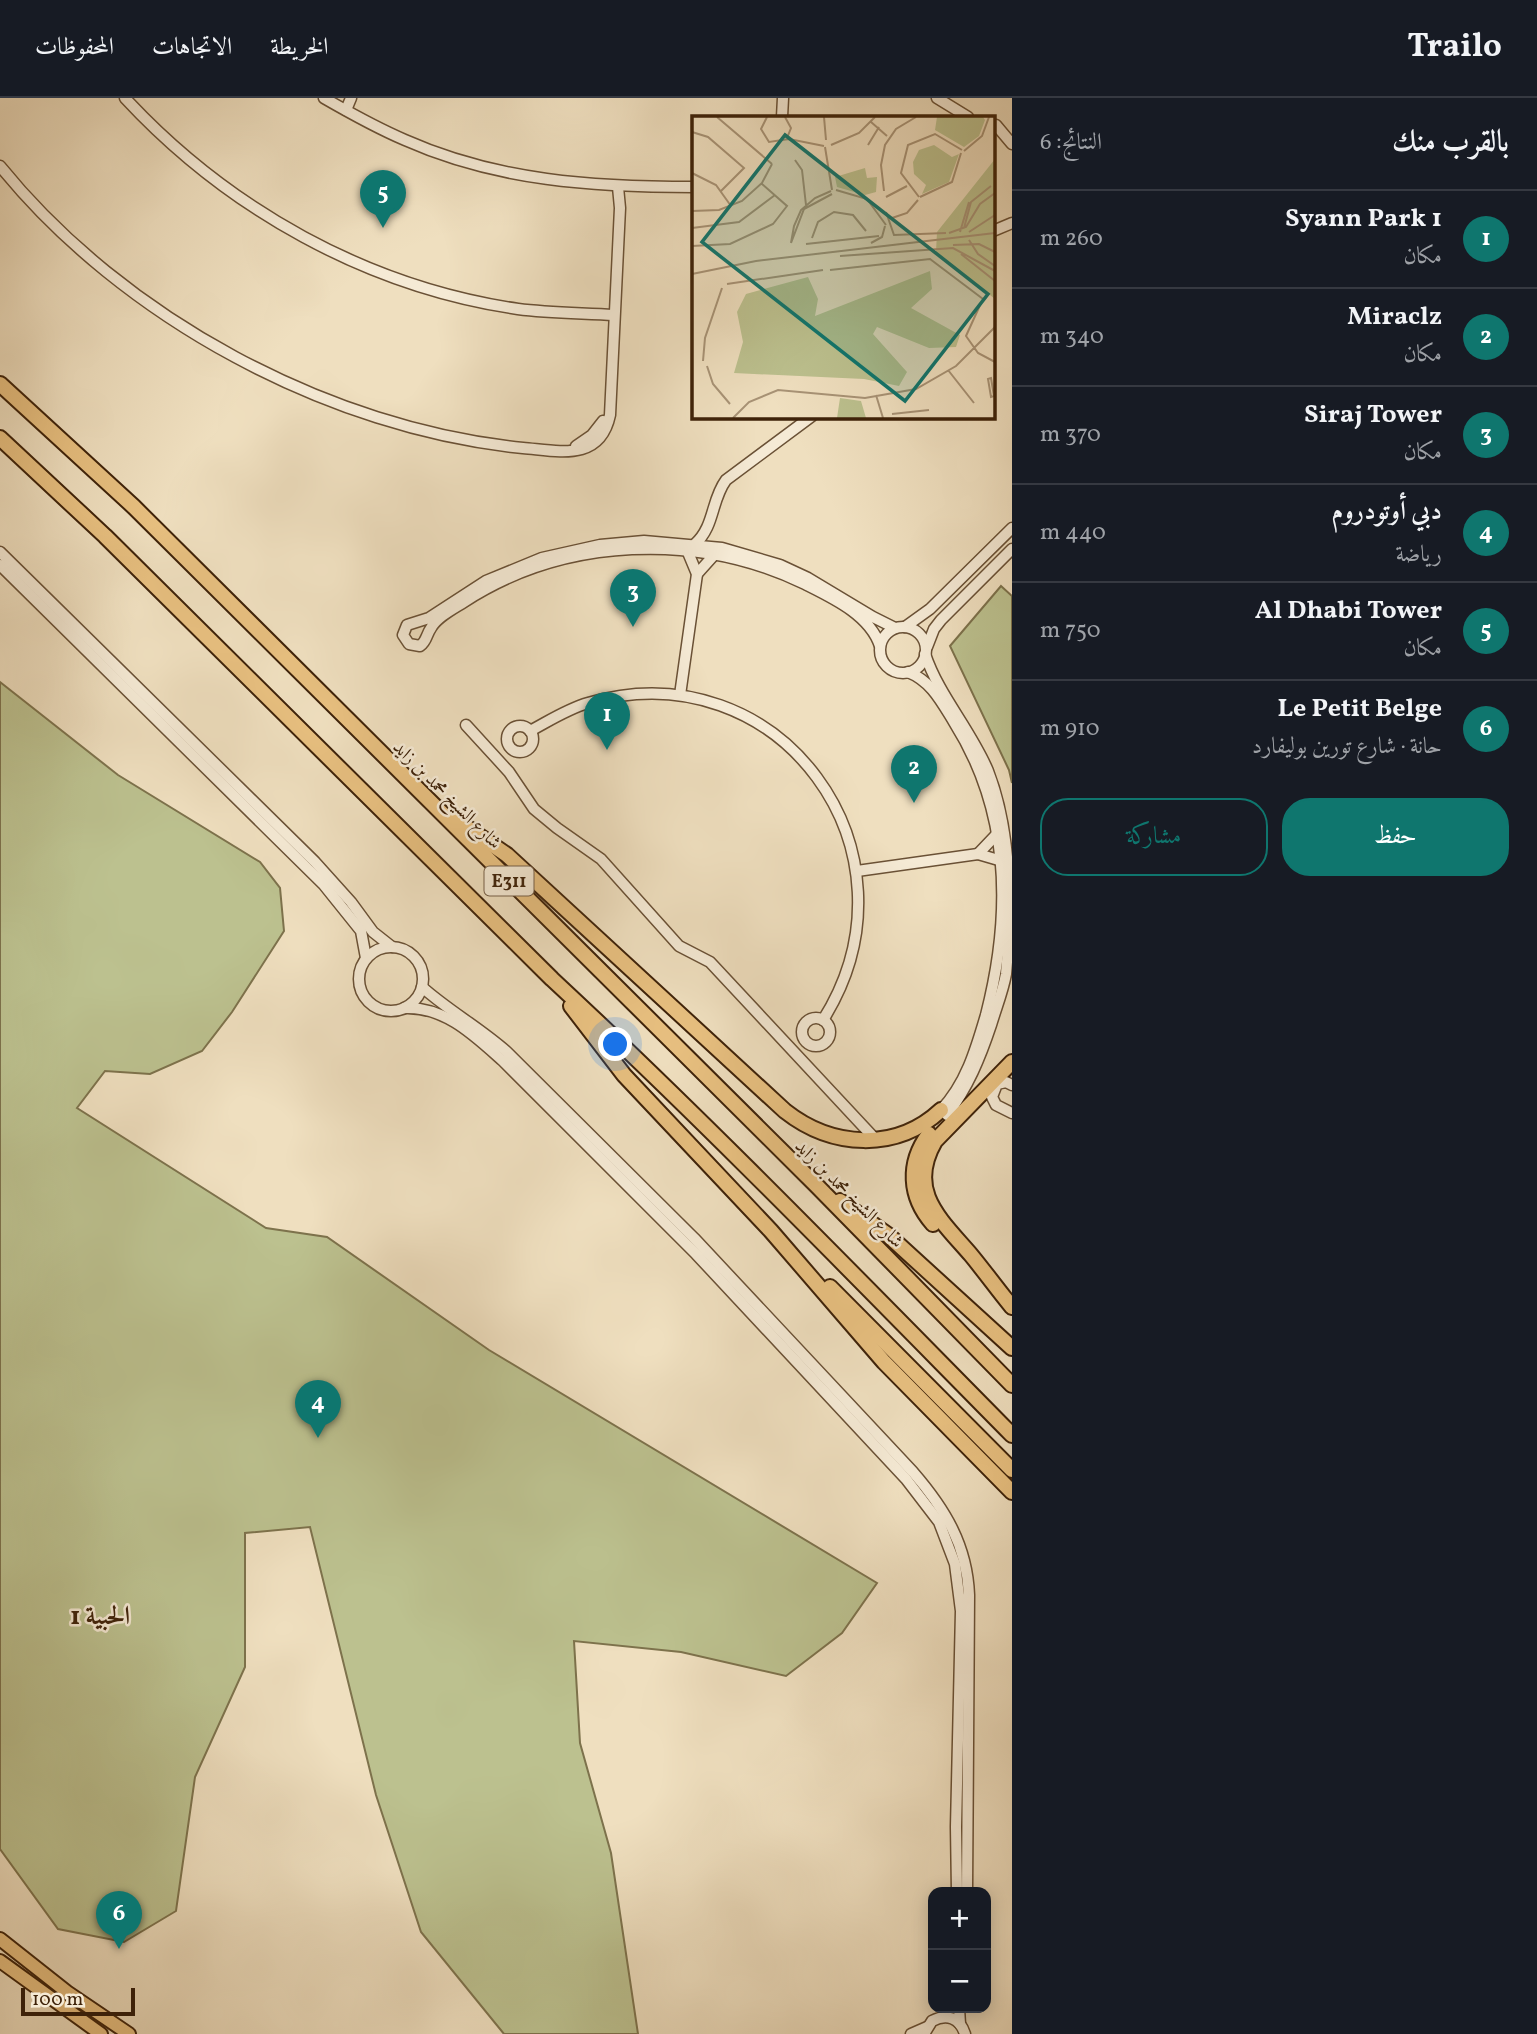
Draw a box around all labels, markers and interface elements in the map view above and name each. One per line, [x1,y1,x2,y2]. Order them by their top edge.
text: Trailo [1407,25,1502,71]
text: المحفوظات [35,31,114,65]
text: الاتجاهات [152,31,232,65]
text: الخريطة [270,31,329,65]
inset map [692,116,995,418]
text: بالقرب منك [1392,122,1509,164]
text: النتائج: 6 [1040,127,1102,159]
pin: 5 [360,170,406,228]
text: Syann Park 1 [1285,201,1442,237]
text: 260 m [1040,223,1103,255]
text: 1 [1481,223,1491,255]
text: مكان [1403,241,1442,273]
text: Miraclz [1347,299,1442,335]
text: 340 m [1040,321,1104,353]
text: 2 [1480,321,1492,353]
text: مكان [1403,339,1442,371]
text: Siraj Tower [1304,397,1442,433]
text: 370 m [1040,419,1101,451]
text: 3 [1480,419,1492,451]
text: مكان [1403,437,1442,469]
text: دبي أوتودروم [1331,494,1442,530]
text: 440 m [1040,517,1106,549]
text: 4 [1479,517,1493,549]
text: رياضة [1396,539,1442,571]
pin: 3 [610,569,656,627]
text: Al Dhabi Tower [1255,593,1442,629]
text: 750 m [1040,615,1101,647]
text: 5 [1480,615,1492,647]
text: مكان [1403,633,1442,665]
text: Le Petit Belge [1277,691,1442,727]
pin: 1 [584,692,630,750]
text: 910 m [1040,713,1100,745]
text: 6 [1480,713,1492,745]
text: حانة · شارع تورين بوليفارد [1252,731,1442,763]
street label: شارع الشيخ محمد بن زايد [384,735,507,858]
pin: 2 [891,745,937,803]
button: مشاركة [1040,798,1268,876]
button: حفظ [1282,798,1509,876]
road number: E311 [484,866,534,896]
your location [598,1027,632,1061]
street label: شارع الشيخ محمد بن زايد [786,1134,909,1257]
pin: 4 [295,1380,341,1438]
district label: الحبية 1 [70,1599,130,1635]
map controls [928,1887,991,2013]
button: + [928,1887,991,1950]
pin: 6 [96,1891,142,1949]
button: − [928,1950,991,2013]
scale bar [21,1985,135,2017]
text: 100 m [32,1987,83,2013]

